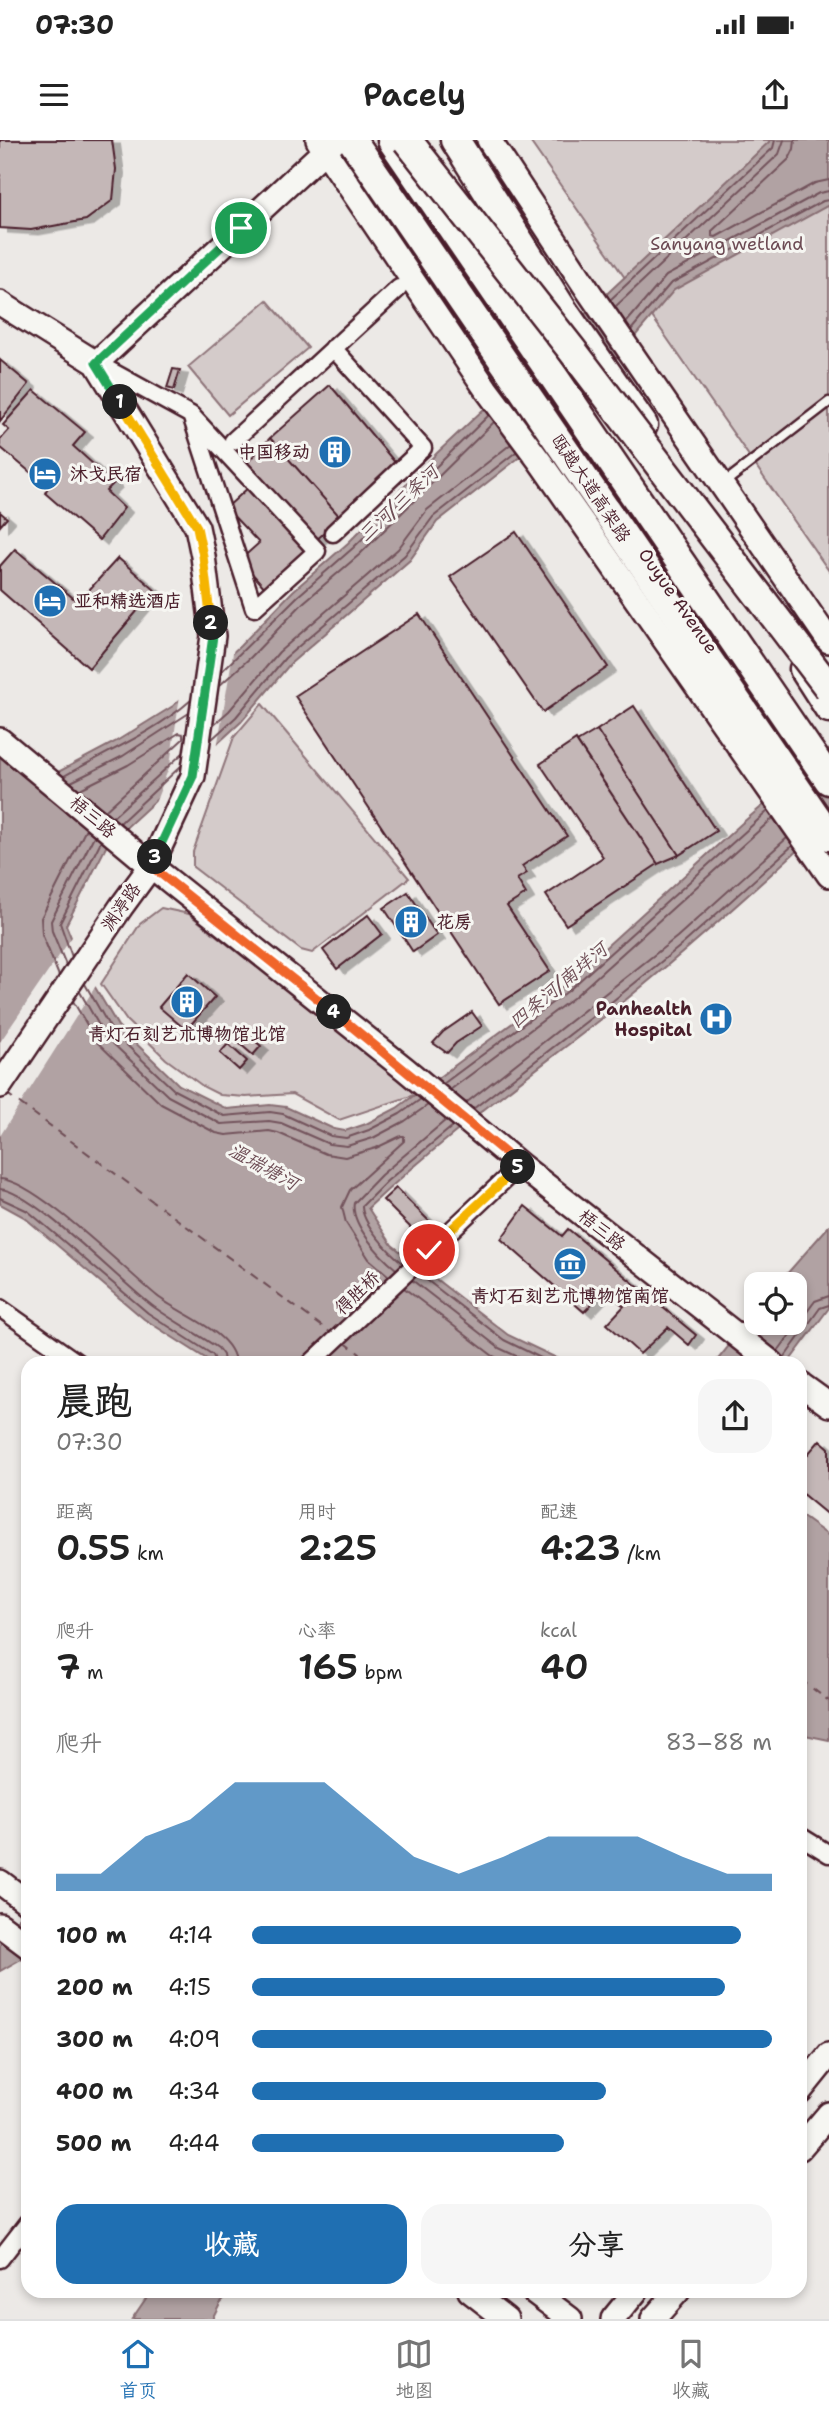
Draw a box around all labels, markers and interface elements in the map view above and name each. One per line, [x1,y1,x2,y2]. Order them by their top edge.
text: 07:30 [35,7,114,42]
text: Pacely [363,73,466,116]
icon: menu [35,76,73,114]
icon: share [756,76,794,114]
pin [211,198,271,258]
icon: arrive [222,209,260,247]
park label: Sanyang wetland [650,232,804,256]
pin: 1 [102,384,138,420]
text: 1 [115,389,124,414]
street label: 瓯越大道高架路 [546,429,636,547]
building icon: 中国移动 [316,433,354,471]
place label: 中国移动 [238,440,310,464]
hotel icon: 沐戈民宿 [26,455,64,493]
water label: 三河/三条河 [353,457,446,547]
place label: 沐戈民宿 [70,462,142,486]
street label: Ouyue Avenue [633,543,723,659]
hotel icon: 亚和精选酒店 [31,582,69,620]
place label: 亚和精选酒店 [74,589,182,613]
pin: 2 [194,606,228,640]
text: 2 [204,610,217,635]
street label: 梧三路 [65,790,121,844]
pin: 3 [138,840,172,874]
text: 3 [148,844,161,869]
street label: 渊渟路 [96,878,146,936]
building icon: 花房 [392,903,430,941]
place label: 花房 [436,910,472,934]
water label: 四条河/南垟河 [504,935,615,1034]
building icon: 青灯石刻艺术博物馆北馆 [168,983,206,1021]
pin: 4 [316,994,352,1030]
place label: Panhealth Hospital [596,997,692,1042]
text: 4 [327,999,340,1024]
hospital icon: Panhealth Hospital [697,1000,735,1038]
place label: 青灯石刻艺术博物馆北馆 [88,1022,286,1046]
water label: 温瑞塘河 [224,1137,306,1197]
pin: 5 [500,1150,536,1184]
text: 5 [512,1154,523,1179]
street label: 梧三路 [573,1204,631,1256]
pin [399,1220,459,1280]
icon: check [410,1231,448,1269]
museum icon: 青灯石刻艺术博物馆南馆 [551,1245,589,1283]
street label: 得胜桥 [329,1266,385,1320]
map controls [744,1272,807,1335]
button: locate [744,1272,807,1335]
place label: 青灯石刻艺术博物馆南馆 [471,1284,669,1308]
text: 晨跑 [56,1375,132,1426]
button: share [698,1379,772,1453]
text: 07:30 [56,1427,123,1457]
text: 距离 [56,1499,94,1524]
text: 用时 [298,1499,336,1524]
text: 配速 [540,1499,578,1524]
text: 0.55 [56,1524,130,1571]
text: 2:25 [298,1524,377,1571]
text: 4:23 [540,1524,621,1571]
text: km [130,1541,164,1566]
text: /km [621,1541,661,1566]
text: 爬升 [56,1618,94,1643]
text: 心率 [298,1618,336,1643]
text: kcal [540,1618,577,1643]
text: 7 [56,1643,81,1690]
text: 165 [298,1643,358,1690]
text: 40 [540,1643,589,1690]
text: m [81,1660,103,1685]
text: bpm [358,1660,403,1685]
text: 83–88 m [666,1727,772,1757]
text: 爬升 [56,1728,102,1758]
text: 100 m [56,1920,127,1950]
text: 4:14 [168,1920,213,1950]
text: 200 m [56,1972,133,2002]
text: 4:15 [168,1972,211,2002]
text: 300 m [56,2024,133,2054]
text: 4:09 [168,2024,220,2054]
text: 400 m [56,2076,133,2106]
text: 4:34 [168,2076,220,2106]
text: 500 m [56,2128,131,2158]
text: 4:44 [168,2128,220,2158]
button: 收藏 [56,2204,407,2284]
button: 分享 [421,2204,772,2284]
tab: 首页 [119,2335,157,2403]
tab: 地图 [395,2335,434,2403]
tab: 收藏 [672,2335,710,2403]

